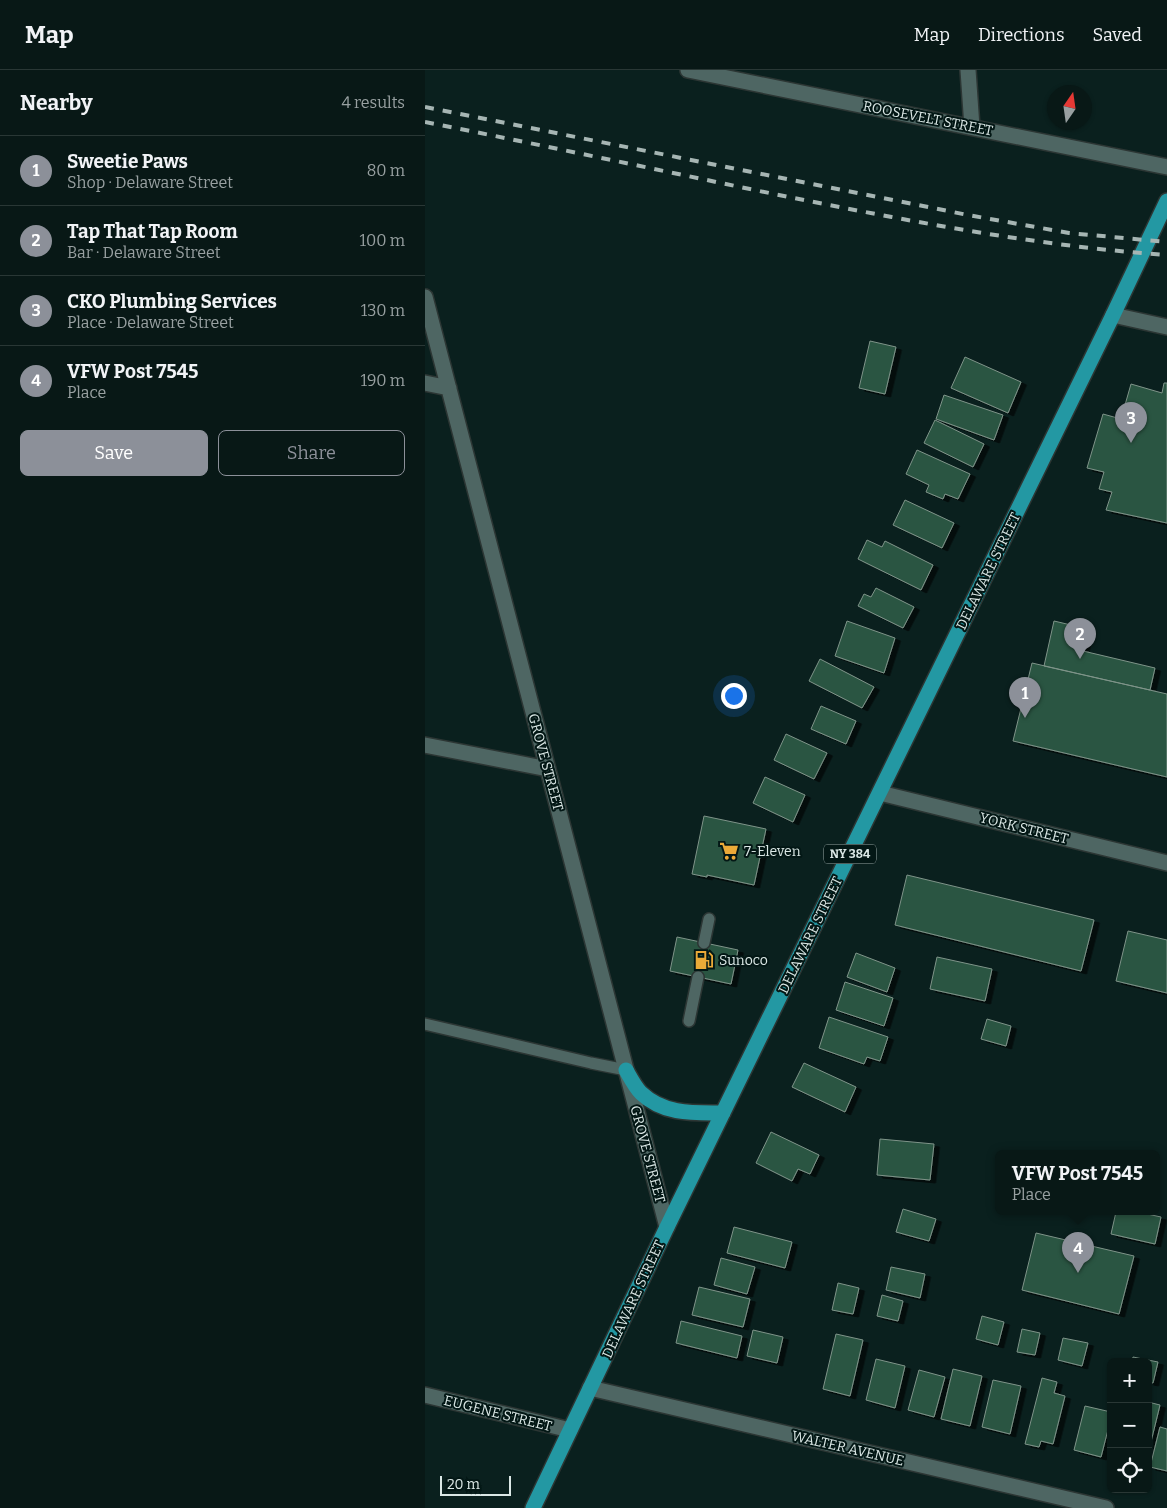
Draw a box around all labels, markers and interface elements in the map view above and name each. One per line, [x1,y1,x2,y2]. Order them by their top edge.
text: Map [25,21,74,49]
text: Map [914,24,950,46]
text: Directions [978,24,1065,46]
text: Saved [1093,24,1142,46]
north arrow [1047,85,1092,130]
text: Nearby [20,90,93,116]
text: 4 results [342,93,405,112]
street label: ROOSEVELT STREET [861,98,994,139]
text: Sweetie Paws [67,150,188,173]
text: 1 [33,161,39,180]
text: 80 m [367,161,405,180]
text: Shop · Delaware Street [67,173,233,192]
text: Tap That Tap Room [67,220,238,243]
text: 2 [31,231,41,250]
text: 100 m [360,231,405,250]
text: Bar · Delaware Street [67,243,220,262]
text: CKO Plumbing Services [67,290,277,313]
text: 3 [31,301,41,320]
text: 130 m [361,301,405,320]
text: Place · Delaware Street [67,313,234,332]
text: VFW Post 7545 [67,360,199,383]
text: 4 [31,371,41,390]
text: 190 m [360,371,405,390]
text: Place [67,383,106,402]
pin: 3 [1115,402,1147,443]
button: Save [20,430,208,476]
button: Share [218,430,405,476]
street label: DELAWARE STREET [953,510,1024,633]
pin: 2 [1064,618,1096,659]
pin: 1 [1009,677,1041,718]
your location [721,683,747,709]
street label: GROVE STREET [524,712,567,813]
street label: YORK STREET [978,809,1070,848]
supermarket icon: 7-Eleven [718,840,740,862]
place label: 7-Eleven [744,843,801,860]
road number: NY 384 [824,844,876,864]
street label: DELAWARE STREET [775,874,846,997]
fuel station icon: Sunoco [693,949,715,971]
place label: Sunoco [719,952,768,969]
street label: GROVE STREET [626,1104,669,1205]
popup [995,1150,1160,1215]
text: VFW Post 7545 [1012,1162,1143,1185]
text: Place [1012,1185,1051,1204]
pin: 4 [1062,1232,1094,1273]
street label: DELAWARE STREET [599,1237,668,1361]
map controls [1107,1358,1152,1493]
button: + [1107,1358,1152,1403]
street label: EUGENE STREET [442,1392,554,1435]
button: − [1107,1403,1152,1448]
street label: WALTER AVENUE [790,1427,906,1470]
button: locate [1107,1448,1152,1493]
scale bar [440,1473,511,1496]
text: 20 m [447,1476,480,1493]

